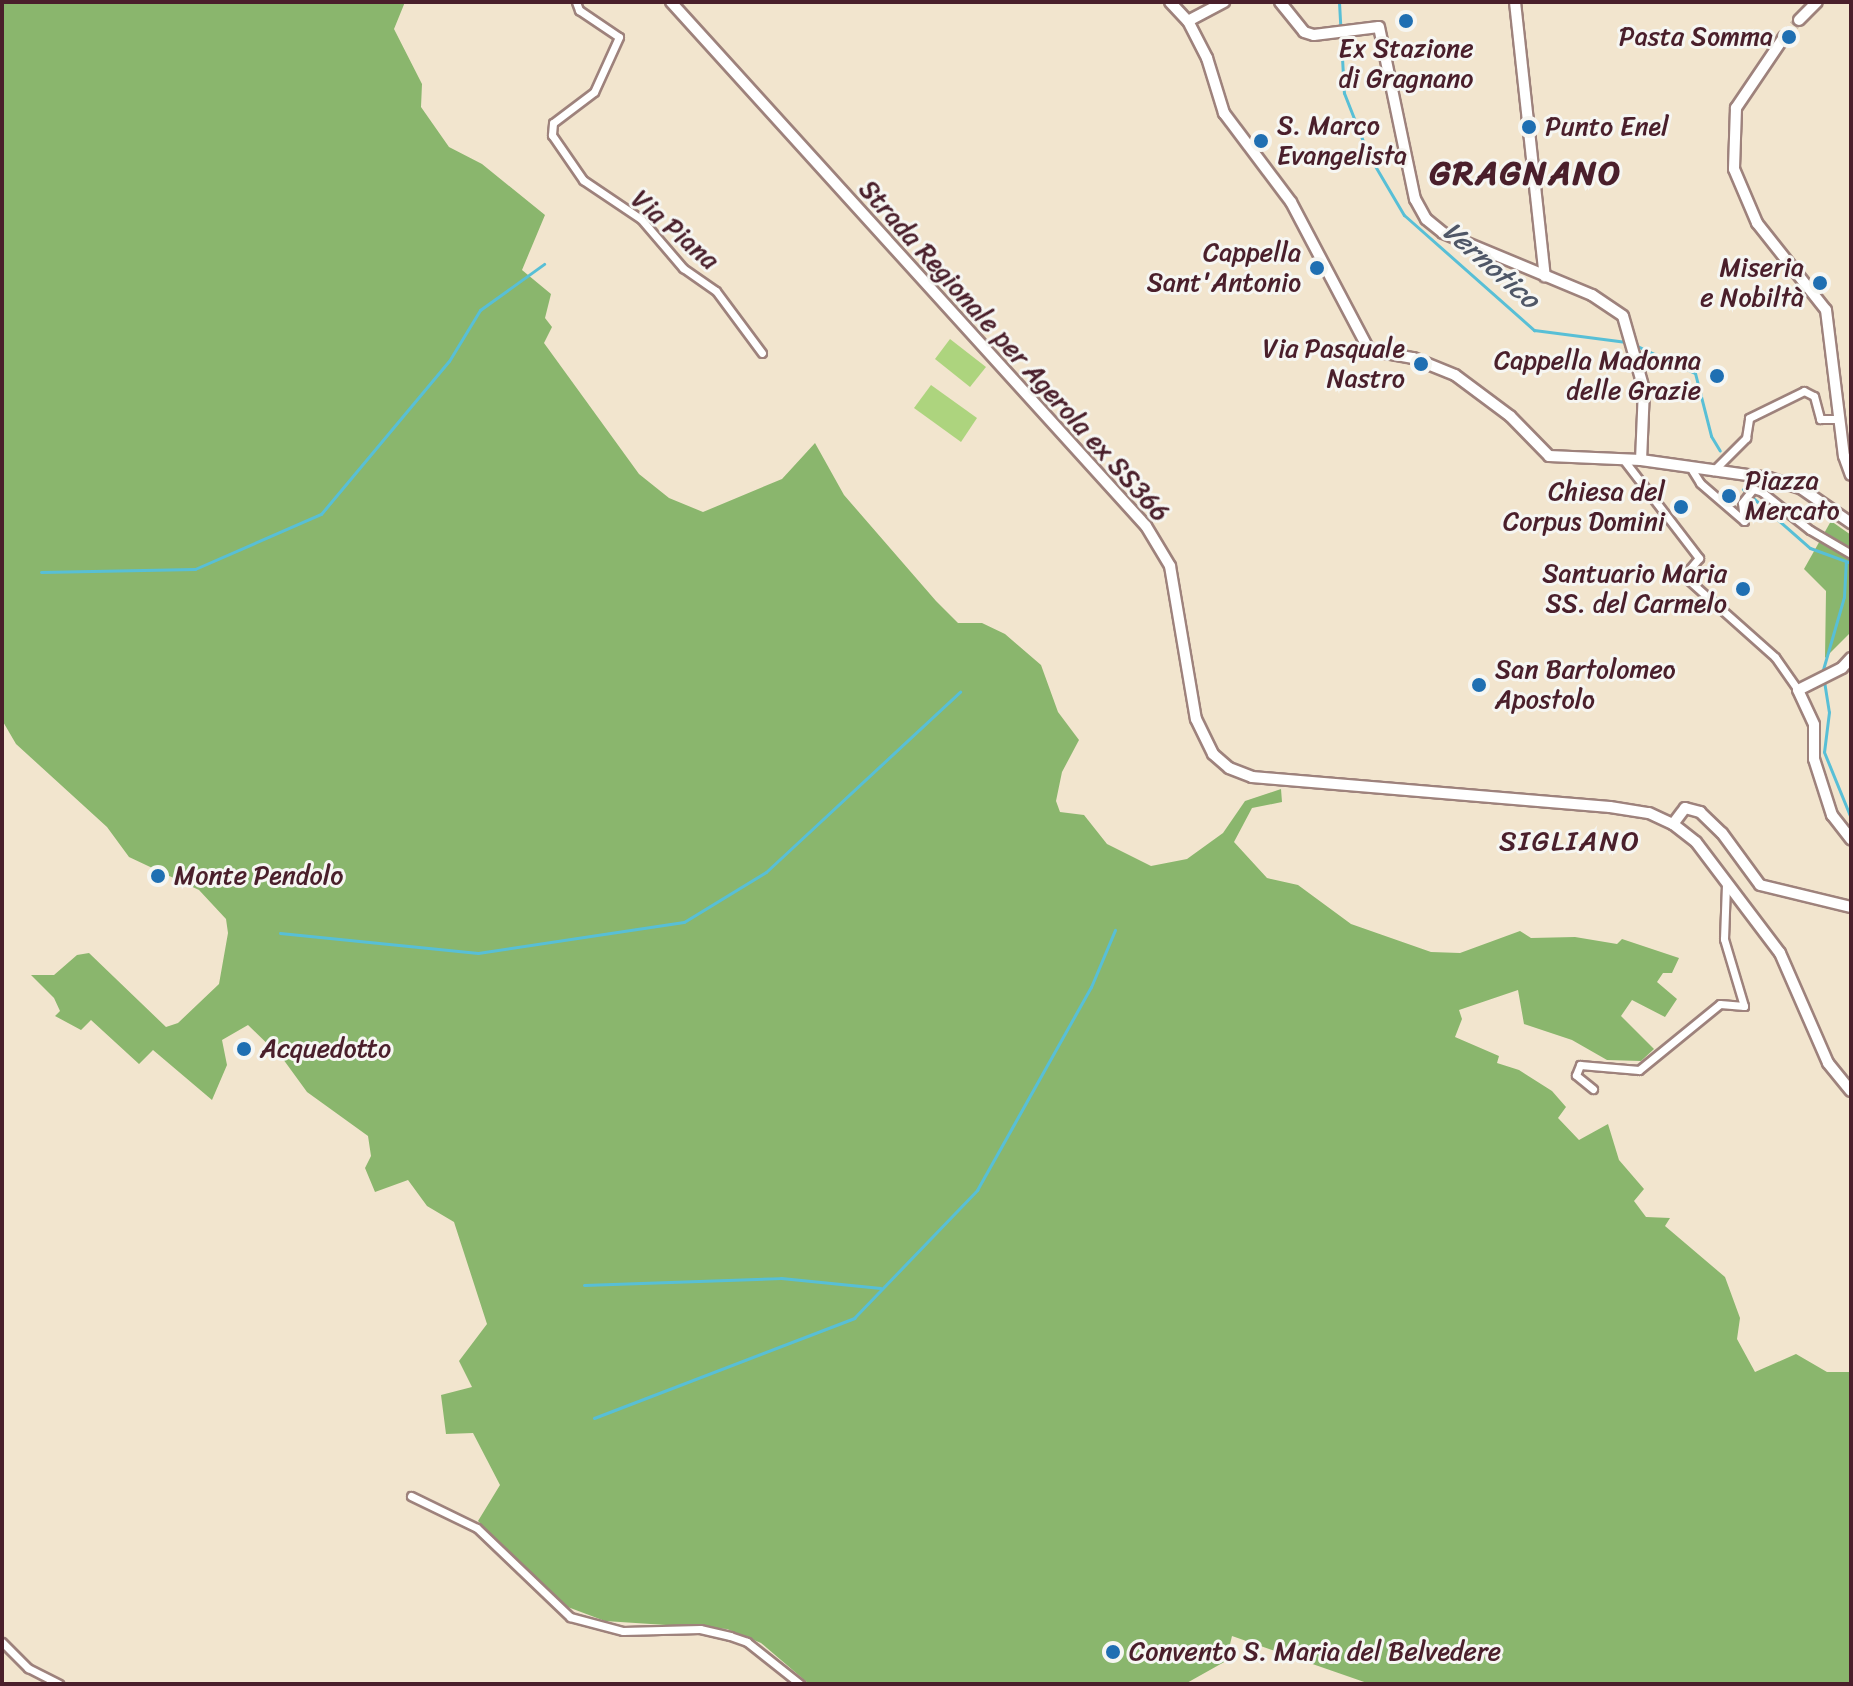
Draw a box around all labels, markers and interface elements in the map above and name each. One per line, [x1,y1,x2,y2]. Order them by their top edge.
marker: Ex Stazione di Gragnano [1397,12,1415,30]
place label: Pasta Somma [1619,21,1773,53]
marker: Pasta Somma [1780,28,1798,46]
place label: Ex Stazione di Gragnano [1338,33,1474,94]
place label: S. Marco Evangelista [1277,110,1407,172]
place label: Punto Enel [1545,111,1669,143]
marker: Punto Enel [1520,118,1538,136]
marker: S. Marco Evangelista [1252,132,1270,150]
district label: GRAGNANO [1430,154,1622,194]
street label: Strada Regionale per Agerola ex SS366 [852,173,1176,529]
street label: Via Piana [625,184,725,276]
water label: Vernotico [1436,214,1546,316]
place label: Cappella Sant'Antonio [1147,237,1301,298]
place label: Miseria e Nobiltà [1700,252,1804,314]
marker: Cappella Sant'Antonio [1308,259,1326,277]
marker: Miseria e Nobiltà [1811,274,1829,292]
place label: Via Pasquale Nastro [1261,333,1405,394]
place label: Cappella Madonna delle Grazie [1494,345,1701,406]
marker: Via Pasquale Nastro [1412,355,1430,373]
marker: Cappella Madonna delle Grazie [1708,367,1726,385]
place label: Piazza Mercato [1745,465,1840,526]
place label: Chiesa del Corpus Domini [1503,476,1665,538]
marker: Piazza Mercato [1720,487,1738,505]
marker: Chiesa del Corpus Domini [1672,498,1690,516]
place label: Santuario Maria SS. del Carmelo [1542,558,1727,620]
marker: Santuario Maria SS. del Carmelo [1734,580,1752,598]
place label: San Bartolomeo Apostolo [1495,654,1677,716]
marker: San Bartolomeo Apostolo [1470,676,1488,694]
district label: SIGLIANO [1500,824,1640,858]
place label: Monte Pendolo [174,860,344,892]
marker: Monte Pendolo [149,867,167,885]
place label: Acquedotto [260,1033,391,1065]
marker: Acquedotto [235,1040,253,1058]
place label: Convento S. Maria del Belvedere [1129,1636,1500,1668]
marker: Convento S. Maria del Belvedere [1104,1643,1122,1661]

